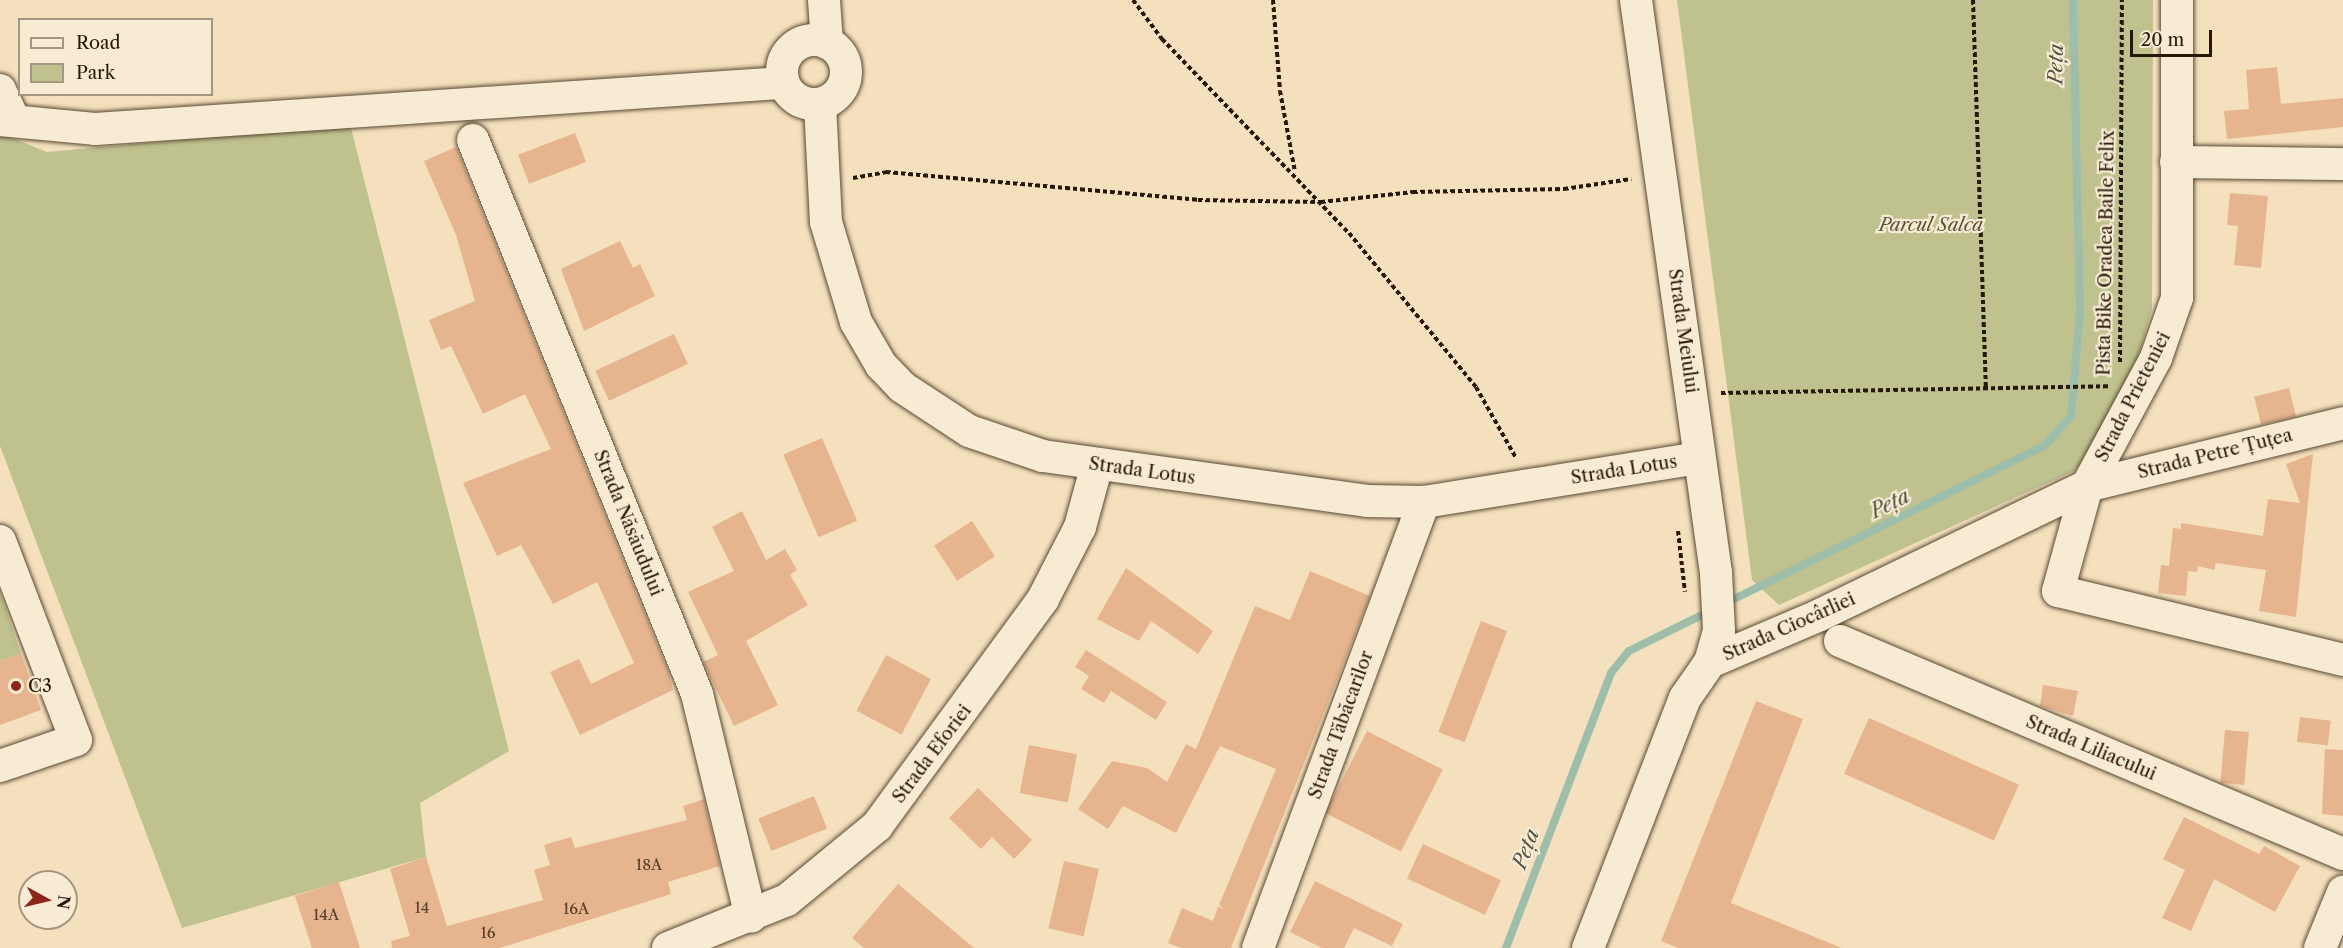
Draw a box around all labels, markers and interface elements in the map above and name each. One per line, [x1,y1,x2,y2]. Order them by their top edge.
legend [18,18,213,96]
scale bar [2133,18,2216,56]
text: 20 m [2141,29,2184,51]
text: Road [76,32,121,54]
water label: Peța [2044,44,2068,84]
text: Park [76,62,115,84]
street label: Pista Bike Oradea Baile Felix [2093,130,2119,376]
park label: Parcul Salca [1879,214,1983,236]
street label: Strada Meiului [1664,267,1702,395]
street label: Strada Prieteniei [2091,328,2175,466]
street label: Strada Petre Țuțea [2135,424,2295,484]
street label: Strada Năsăudului [589,447,667,599]
street label: Strada Lotus [1569,451,1679,489]
street label: Strada Lotus [1087,453,1197,489]
water label: Peța [1867,484,1913,524]
street label: Strada Ciocârliei [1719,588,1859,666]
street label: Strada Tăbăcarilor [1304,648,1378,802]
place label: C3 [28,675,52,697]
marker: C3 [9,679,23,693]
street label: Strada Eforiei [888,701,976,807]
street label: Strada Liliacului [2023,711,2159,785]
water label: Peța [1508,826,1544,872]
house number: 18A [636,856,662,874]
north arrow [18,870,78,930]
text: N [53,894,75,911]
house number: 14 [415,899,429,917]
house number: 16A [563,900,589,918]
house number: 14A [313,906,339,924]
house number: 16 [480,924,496,942]

